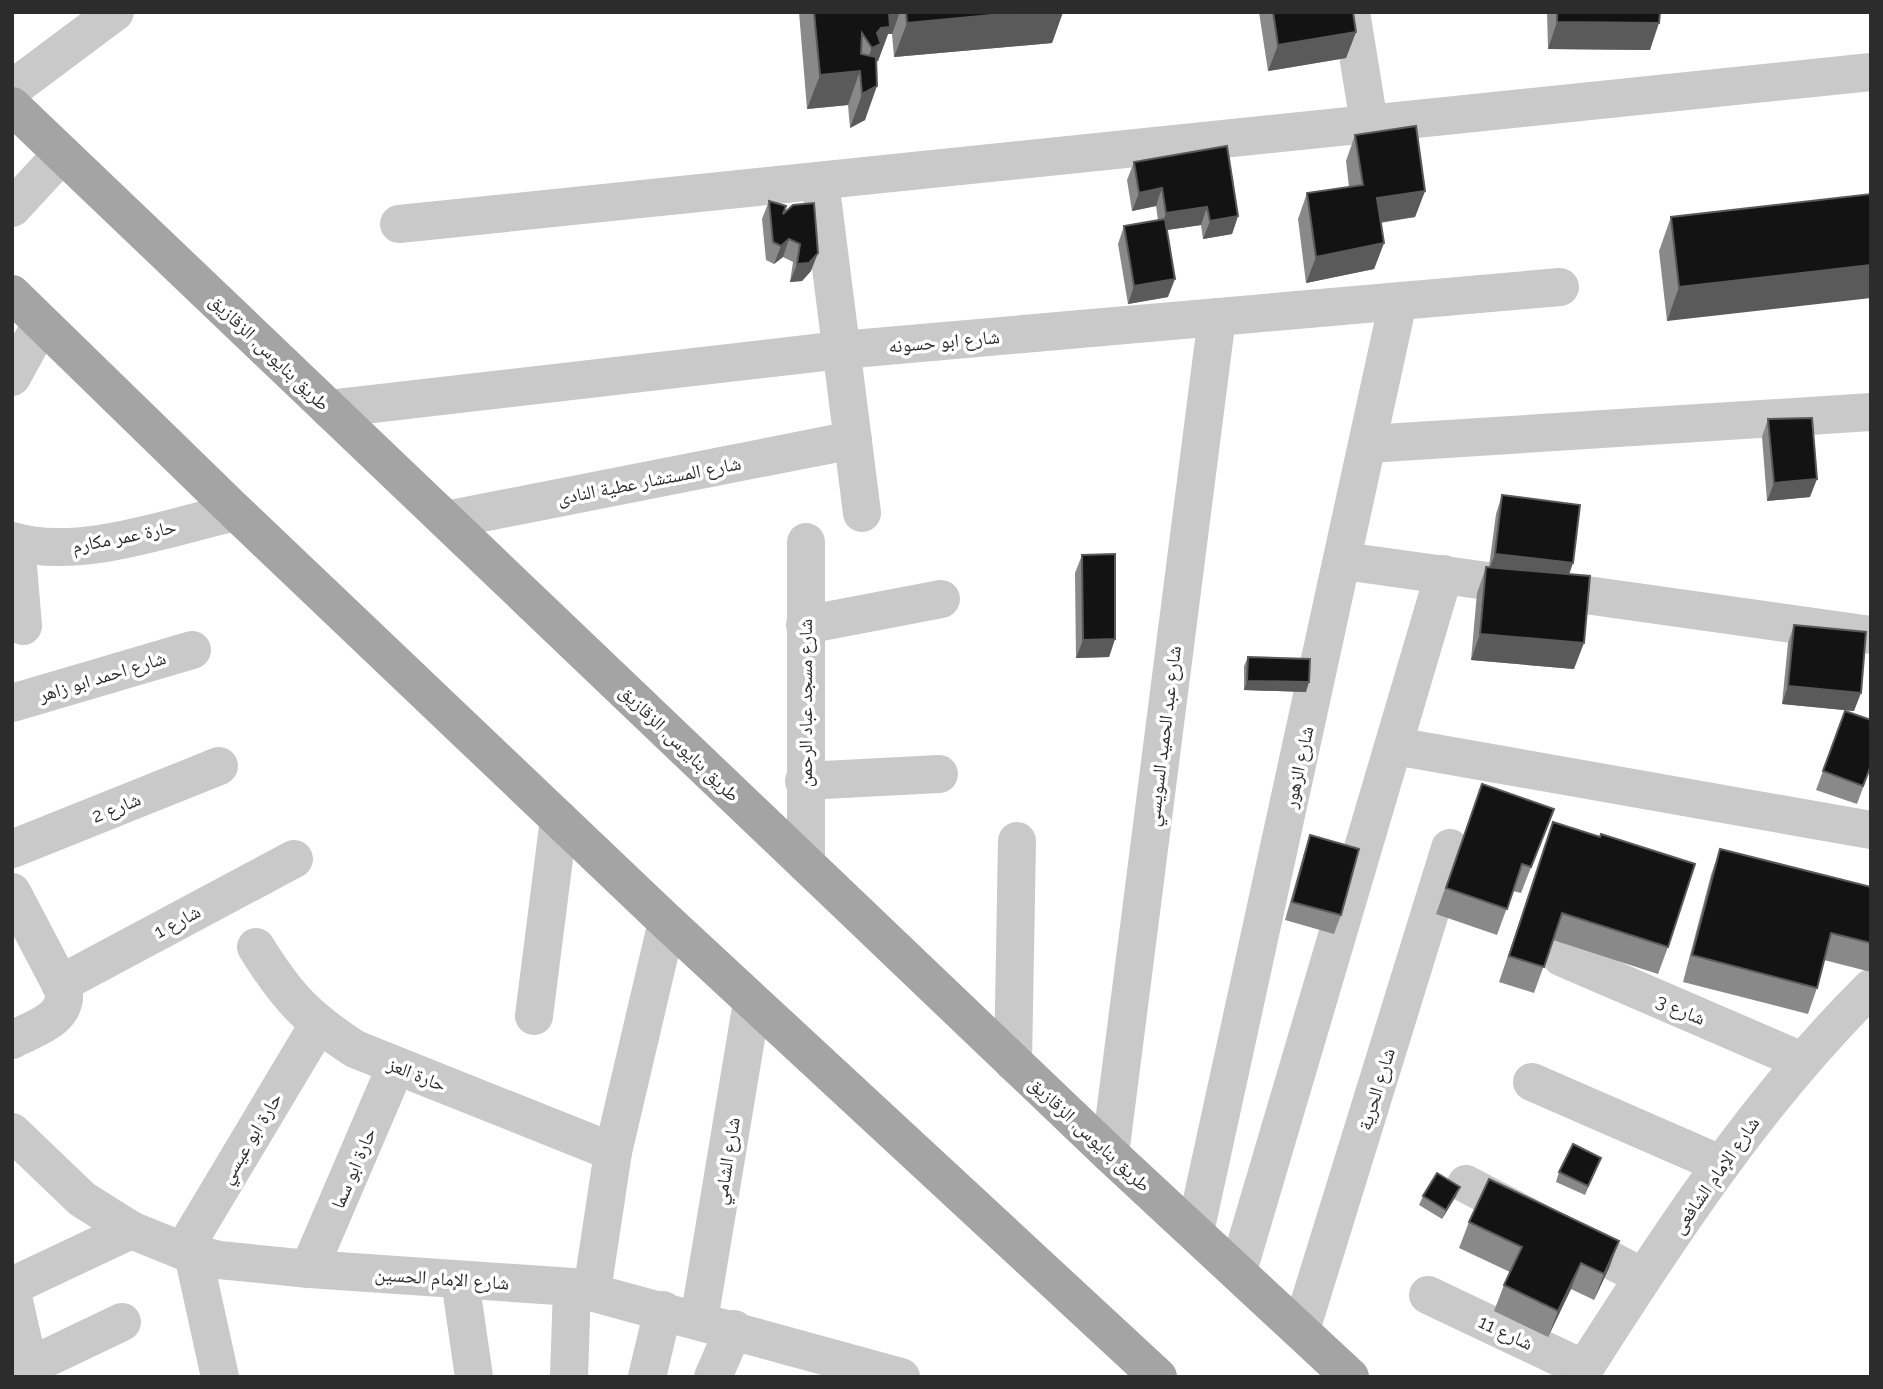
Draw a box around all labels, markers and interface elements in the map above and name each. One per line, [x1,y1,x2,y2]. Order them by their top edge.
street label: طريق بنايوس, الزقازيق [205,289,335,416]
street label: شارع ابو حسونه [887,325,1001,358]
street label: شارع المستشار عطية النادى [555,451,743,510]
street label: حارة عمر مكارم [70,515,179,560]
street label: شارع مسجد عباد الرحمن [794,619,817,787]
street label: شارع عبد الحميد السويسي [1141,644,1190,828]
street label: شارع احمد ابو زاهر [35,646,169,707]
street label: طريق بنايوس, الزقازيق [615,680,745,807]
street label: شارع الزهور [1278,724,1318,811]
street label: شارع 2 [88,787,144,828]
street label: شارع 1 [150,900,204,943]
street label: شارع 3 [1653,989,1709,1030]
street label: شارع الحرية [1353,1045,1400,1133]
street label: حارة العز [383,1052,449,1097]
street label: طريق بنايوس, الزقازيق [1024,1072,1155,1197]
street label: حارة ابو عيسي [214,1088,290,1190]
street label: شارع الإمام الشافعى [1666,1112,1766,1239]
street label: شارع الشامي [708,1116,749,1207]
street label: حارة ابو سما [326,1124,381,1212]
street label: شارع الإمام الحسين [374,1262,510,1297]
street label: شارع 11 [1475,1310,1537,1355]

